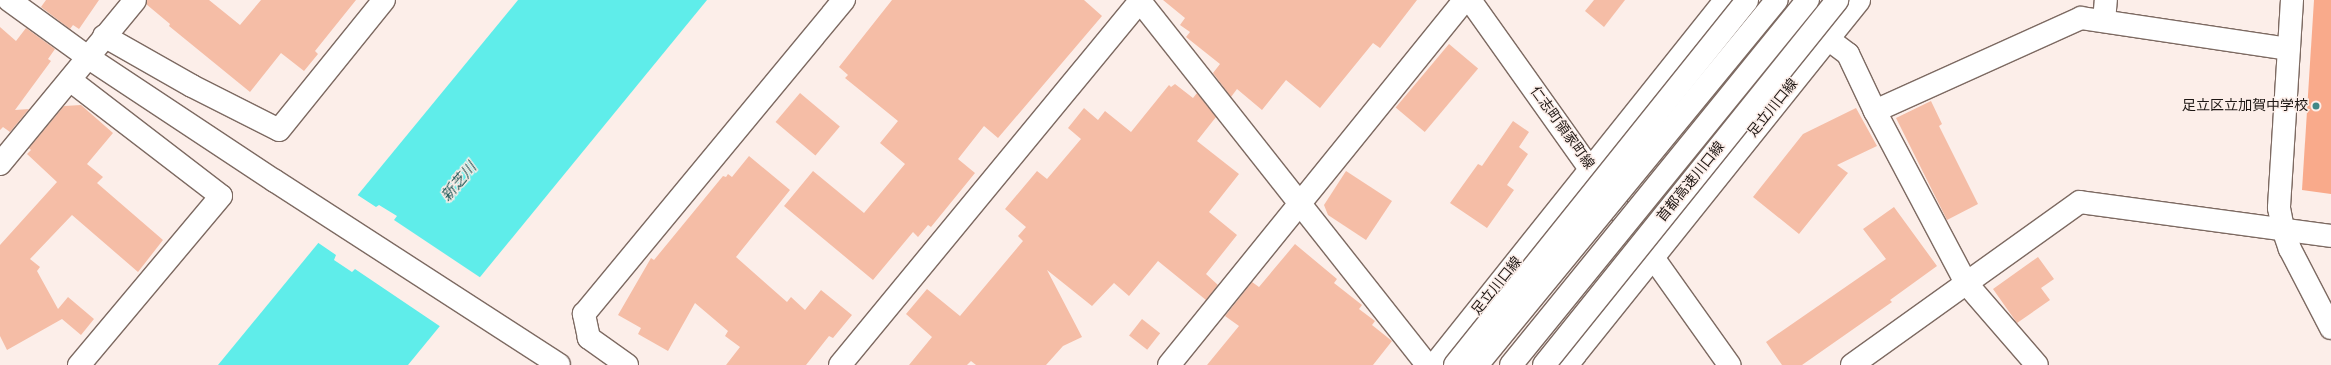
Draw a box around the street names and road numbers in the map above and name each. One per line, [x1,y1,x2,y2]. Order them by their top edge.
street label: 足立川口線 [1744,76,1802,140]
street label: 仁志町領家町線 [1526,83,1598,173]
street label: 首都高速川口線 [1654,139,1728,225]
street label: 足立川口線 [1468,254,1526,318]

